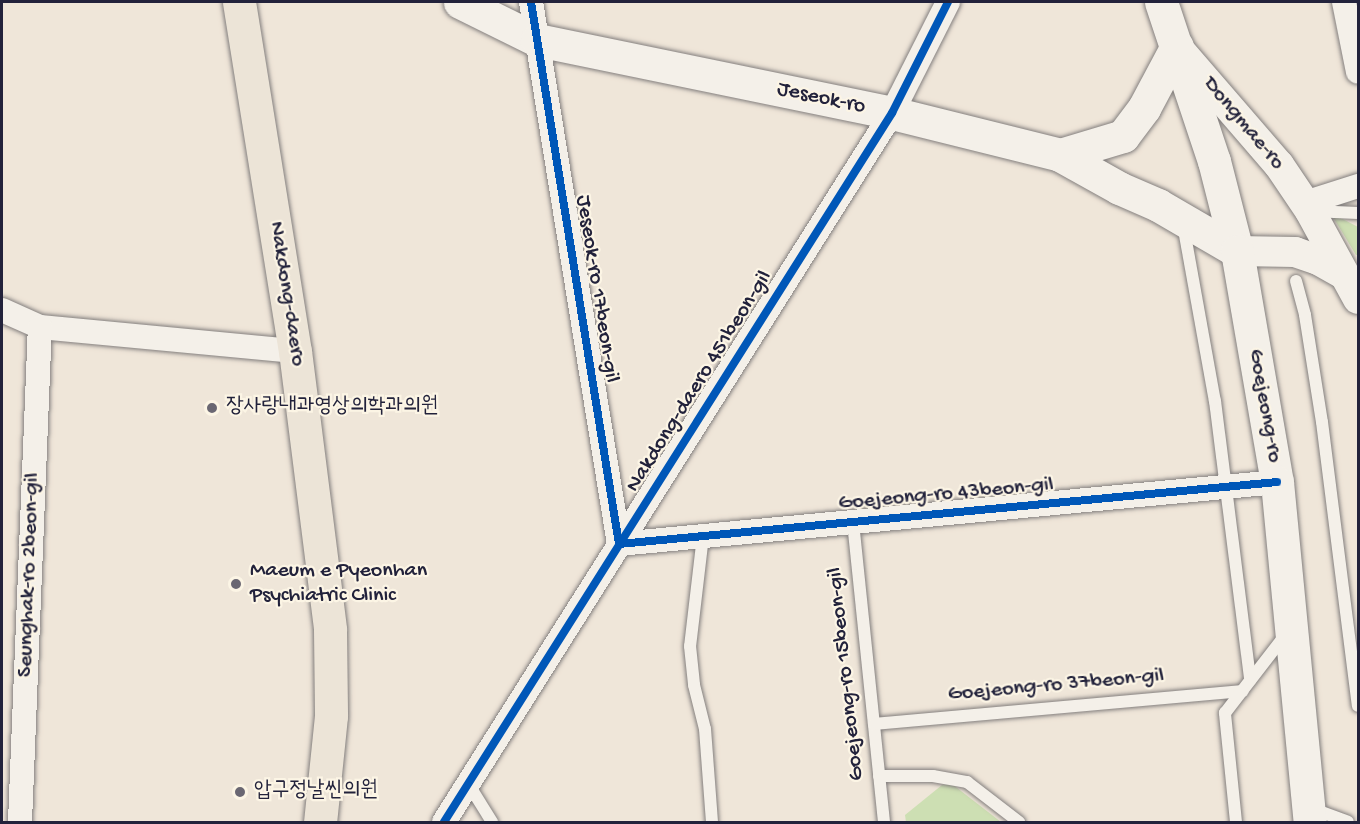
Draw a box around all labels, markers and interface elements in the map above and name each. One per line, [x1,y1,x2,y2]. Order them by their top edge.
street label: Dongmae-ro [1196,72,1290,176]
street label: Jeseok-ro [774,77,868,121]
street label: Jeseok-ro 17beon-gil [568,193,624,385]
street label: Nakdong-daero [262,220,310,368]
street label: Nakdong-daero 451beon-gil [621,266,779,498]
street label: Goejeong-ro [1241,347,1287,465]
place label: 장사랑내과영상의학과의원 [226,395,438,421]
marker: 장사랑내과영상의학과의원 [203,399,221,417]
street label: Seunghak-ro 2beon-gil [13,472,47,678]
street label: Goejeong-ro 43beon-gil [837,472,1055,518]
place label: Maeum e Pyeonhan Psychiatric Clinic [250,558,427,610]
street label: Goejeong-ro 15beon-gil [823,566,871,782]
marker: Maeum e Pyeonhan Psychiatric Clinic [227,575,245,593]
street label: Goejeong-ro 37beon-gil [947,663,1165,709]
place label: 압구정날씬의원 [254,779,378,805]
marker: 압구정날씬의원 [231,783,249,801]

